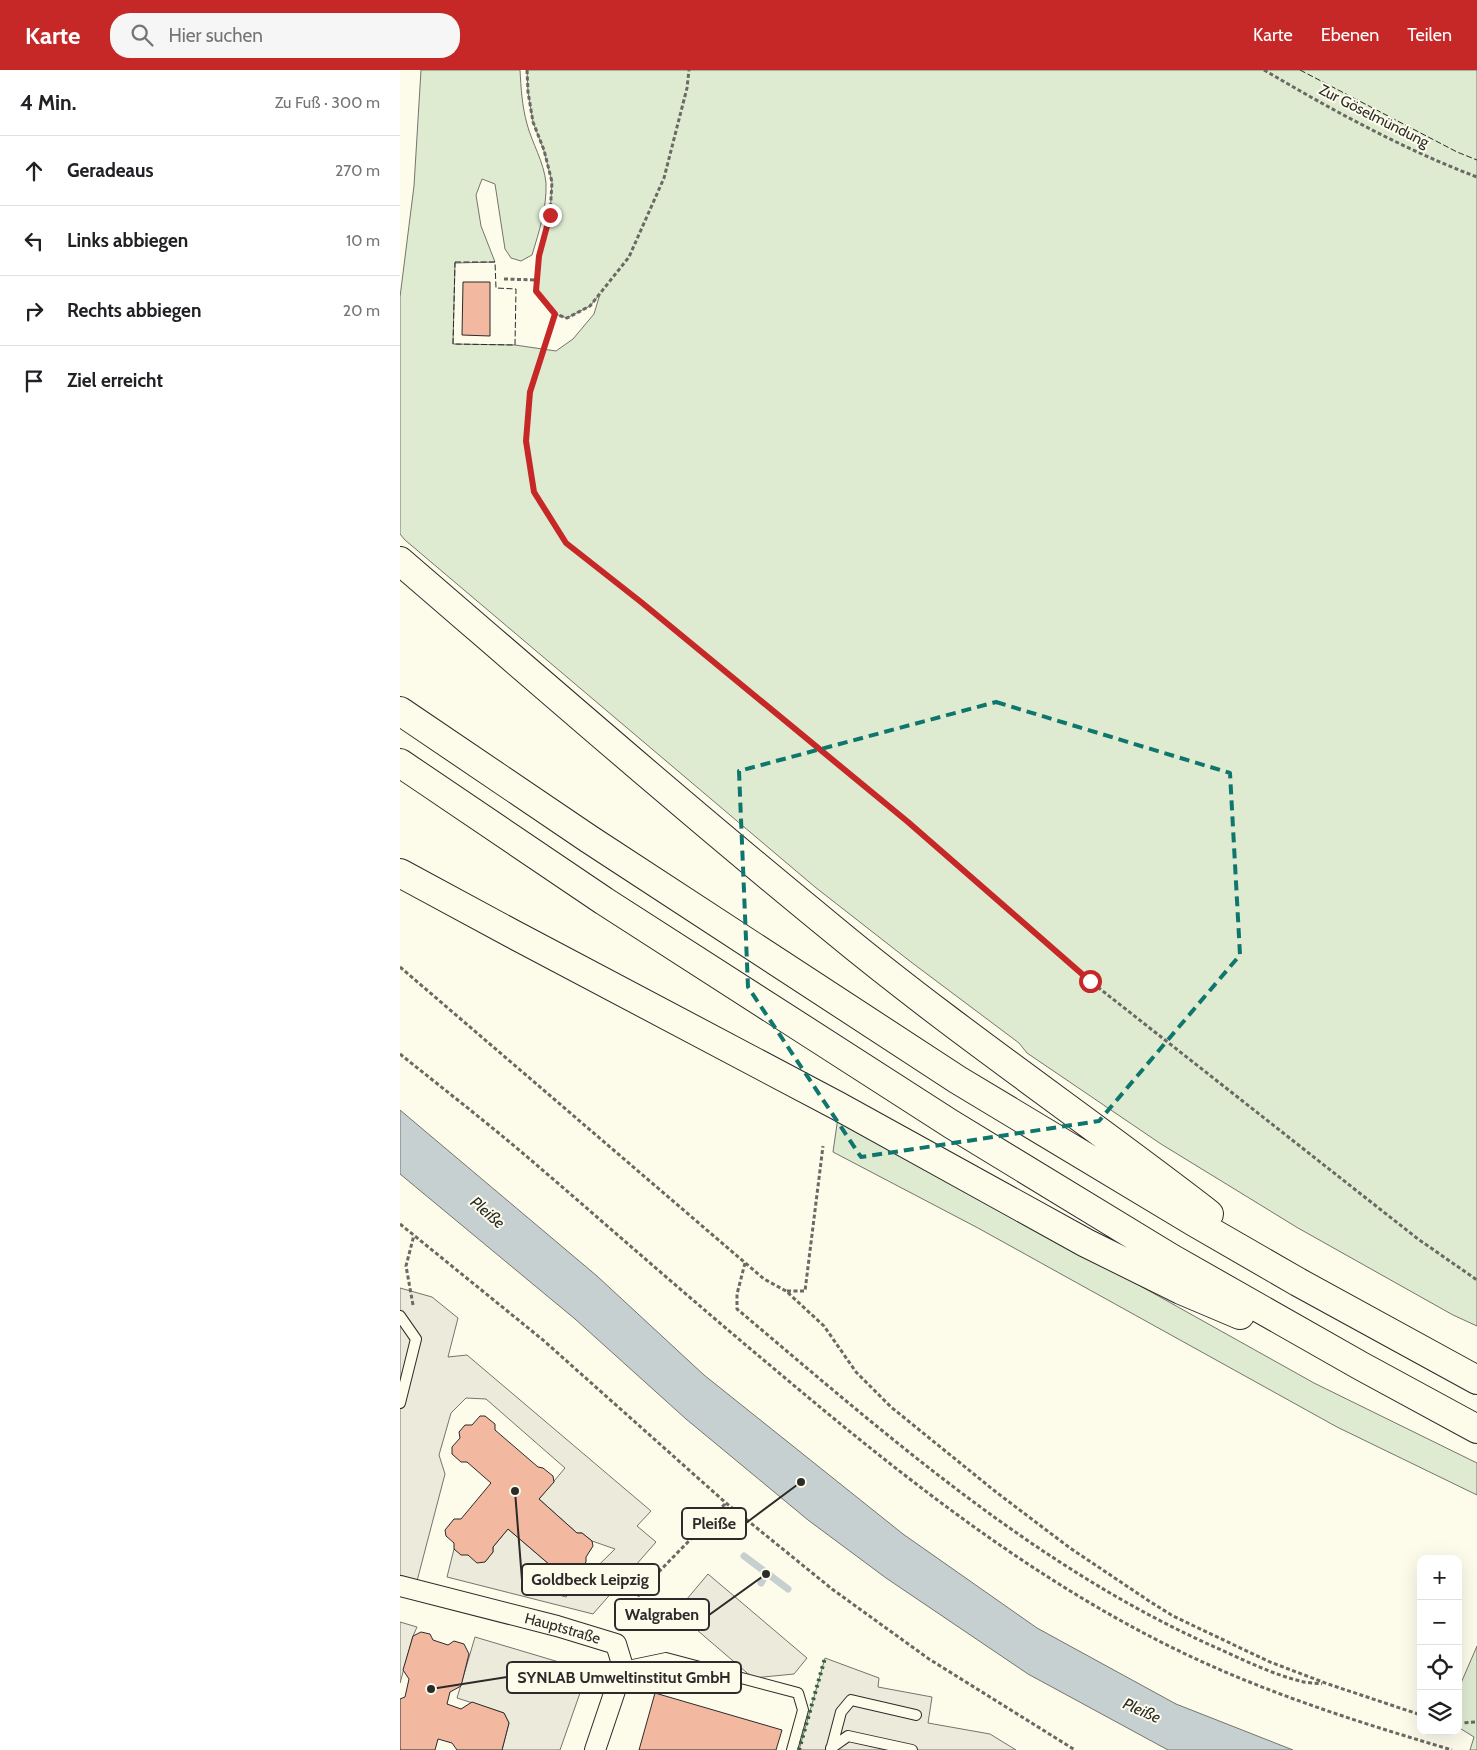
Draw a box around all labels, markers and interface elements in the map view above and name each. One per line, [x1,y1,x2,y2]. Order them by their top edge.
search box [110,13,460,58]
text: Karte [25,21,80,50]
icon: search [128,21,156,49]
text: Hier suchen [168,24,263,47]
text: Karte [1253,24,1293,46]
text: Ebenen [1321,24,1379,46]
text: Teilen [1407,24,1452,46]
street label: Zur Göselmündung [1316,81,1432,152]
text: 4 Min. [20,90,76,115]
text: Zu Fuß · 300 m [275,93,380,112]
icon: ahead [20,157,48,185]
text: Geradeaus [67,159,153,182]
text: 270 m [335,161,380,180]
route end [539,204,562,227]
icon: left [20,227,48,255]
text: Links abbiegen [67,229,188,252]
text: 10 m [346,231,380,250]
icon: right [20,297,48,325]
text: Rechts abbiegen [67,299,201,322]
text: 20 m [343,301,380,320]
icon: arrive [20,367,48,395]
text: Ziel erreicht [67,369,163,392]
route start [1079,970,1102,993]
water label: Pleiße [467,1192,509,1232]
callout: Pleiße [682,1508,746,1539]
text: Pleiße [692,1514,736,1533]
map controls [1417,1555,1462,1735]
button: + [1417,1555,1462,1600]
callout: Goldbeck Leipzig [522,1564,659,1595]
text: Goldbeck Leipzig [531,1570,649,1589]
callout: Walgraben [615,1599,709,1630]
button: − [1417,1600,1462,1645]
text: Walgraben [625,1605,699,1624]
street label: Hauptstraße [523,1609,603,1648]
button: locate [1417,1645,1462,1690]
callout: SYNLAB Umweltinstitut GmbH [507,1662,741,1693]
text: SYNLAB Umweltinstitut GmbH [517,1668,731,1687]
button: layers [1417,1690,1462,1735]
water label: Pleiße [1120,1694,1164,1727]

